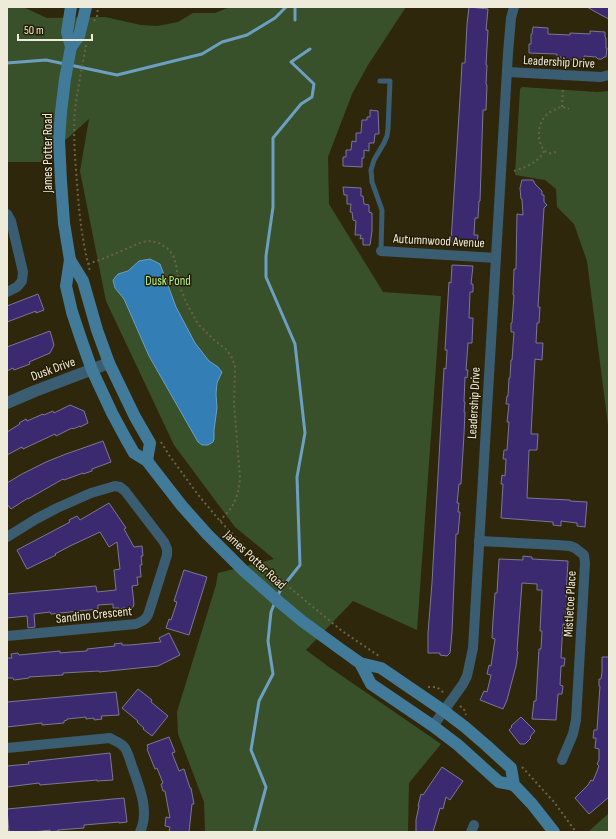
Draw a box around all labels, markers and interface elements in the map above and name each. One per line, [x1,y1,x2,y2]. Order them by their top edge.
scale bar [18,16,92,42]
text: 50 m [24,23,44,38]
street label: Leadership Drive [523,52,595,72]
street label: James Potter Road [40,113,56,194]
street label: Autumnwood Avenue [392,231,485,251]
park label: Dusk Pond [145,273,191,289]
street label: Dusk Drive [29,354,77,384]
street label: Leadership Drive [464,367,484,439]
street label: James Potter Road [220,526,289,593]
street label: Mistletoe Place [560,571,580,637]
street label: Sandino Crescent [55,603,133,627]

